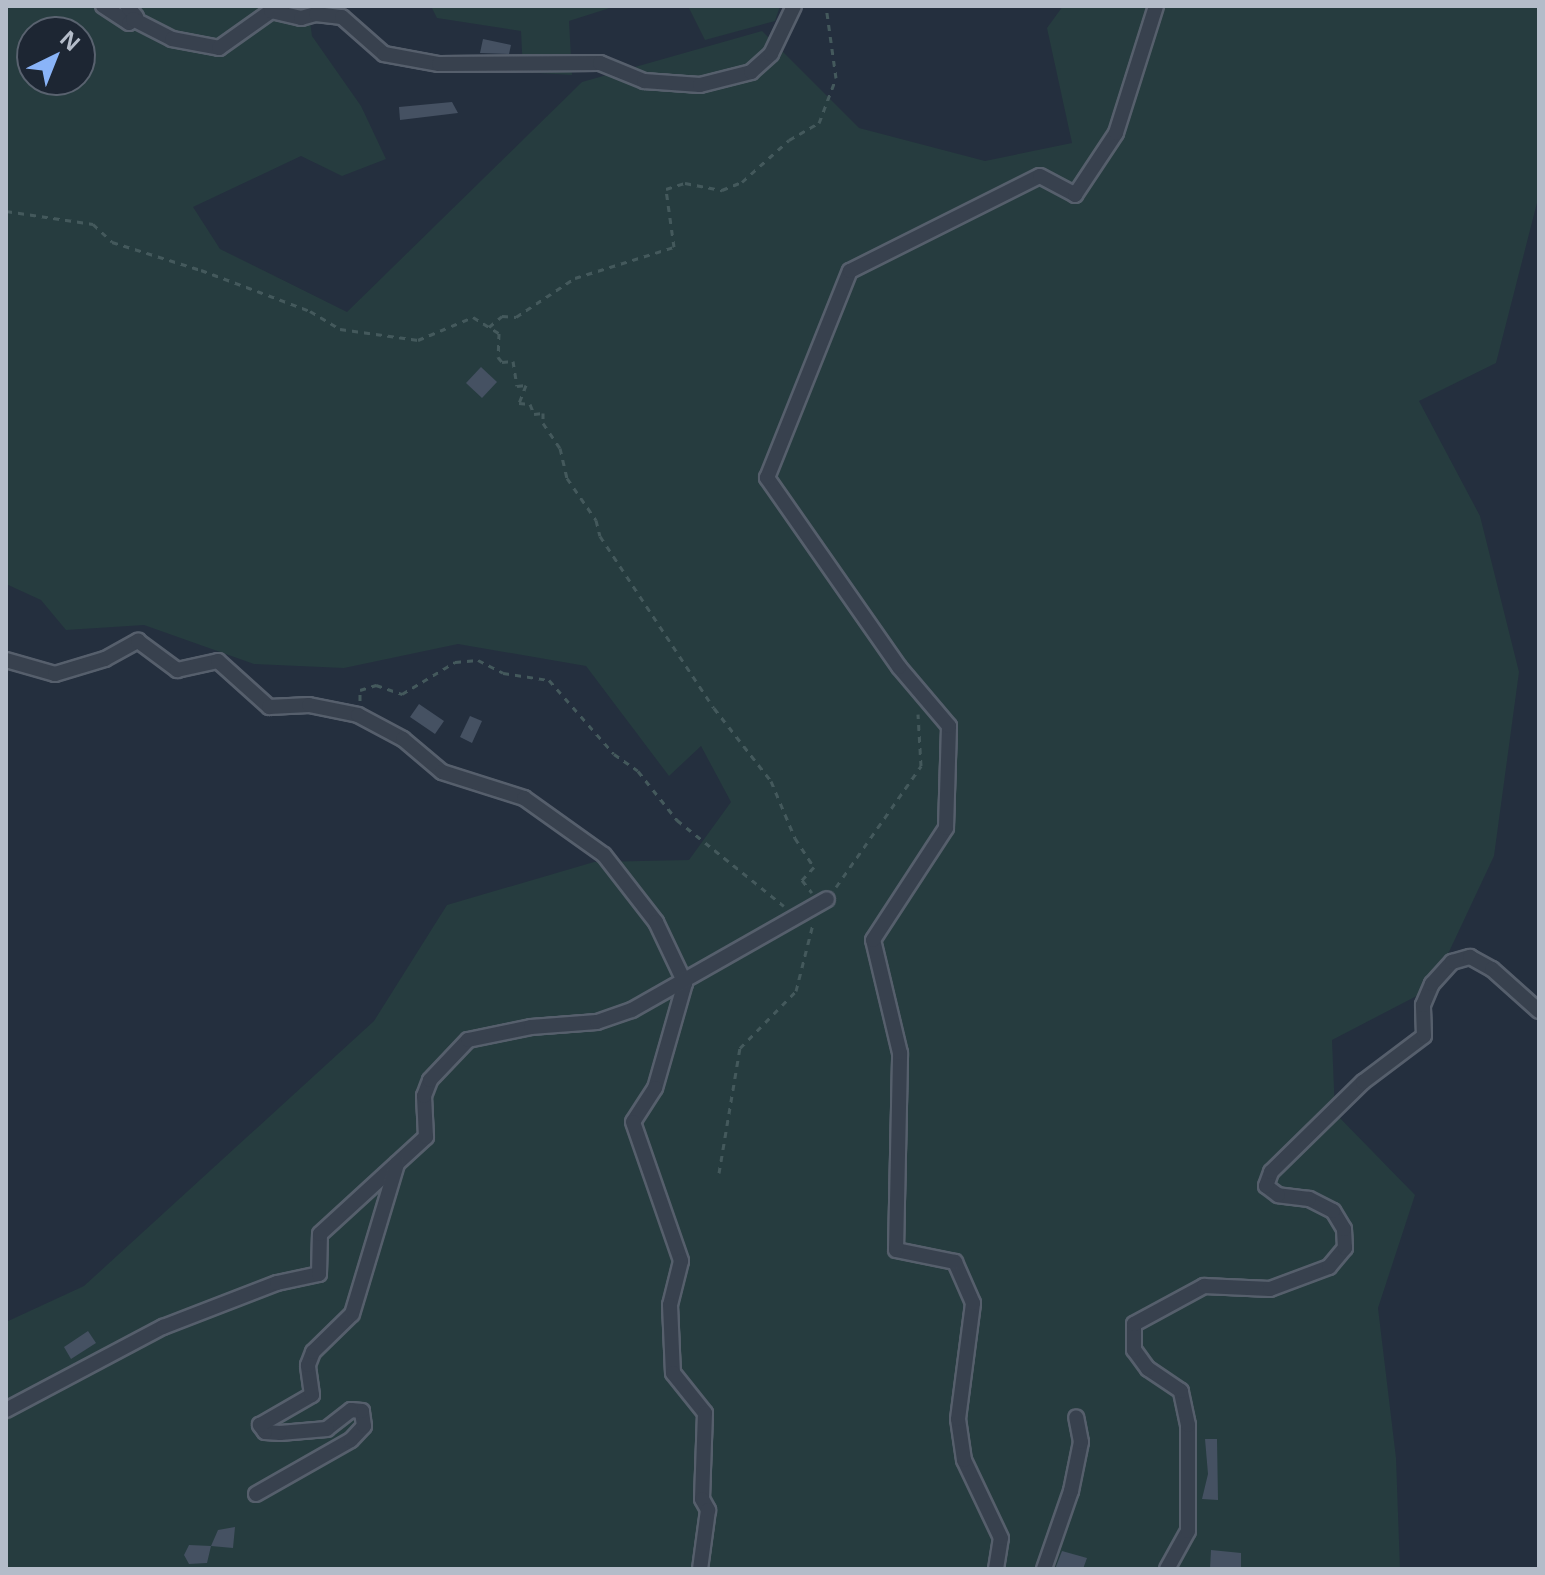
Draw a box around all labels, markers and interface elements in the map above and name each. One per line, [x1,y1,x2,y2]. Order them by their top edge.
north arrow [16,16,96,96]
text: N [54,23,88,57]

